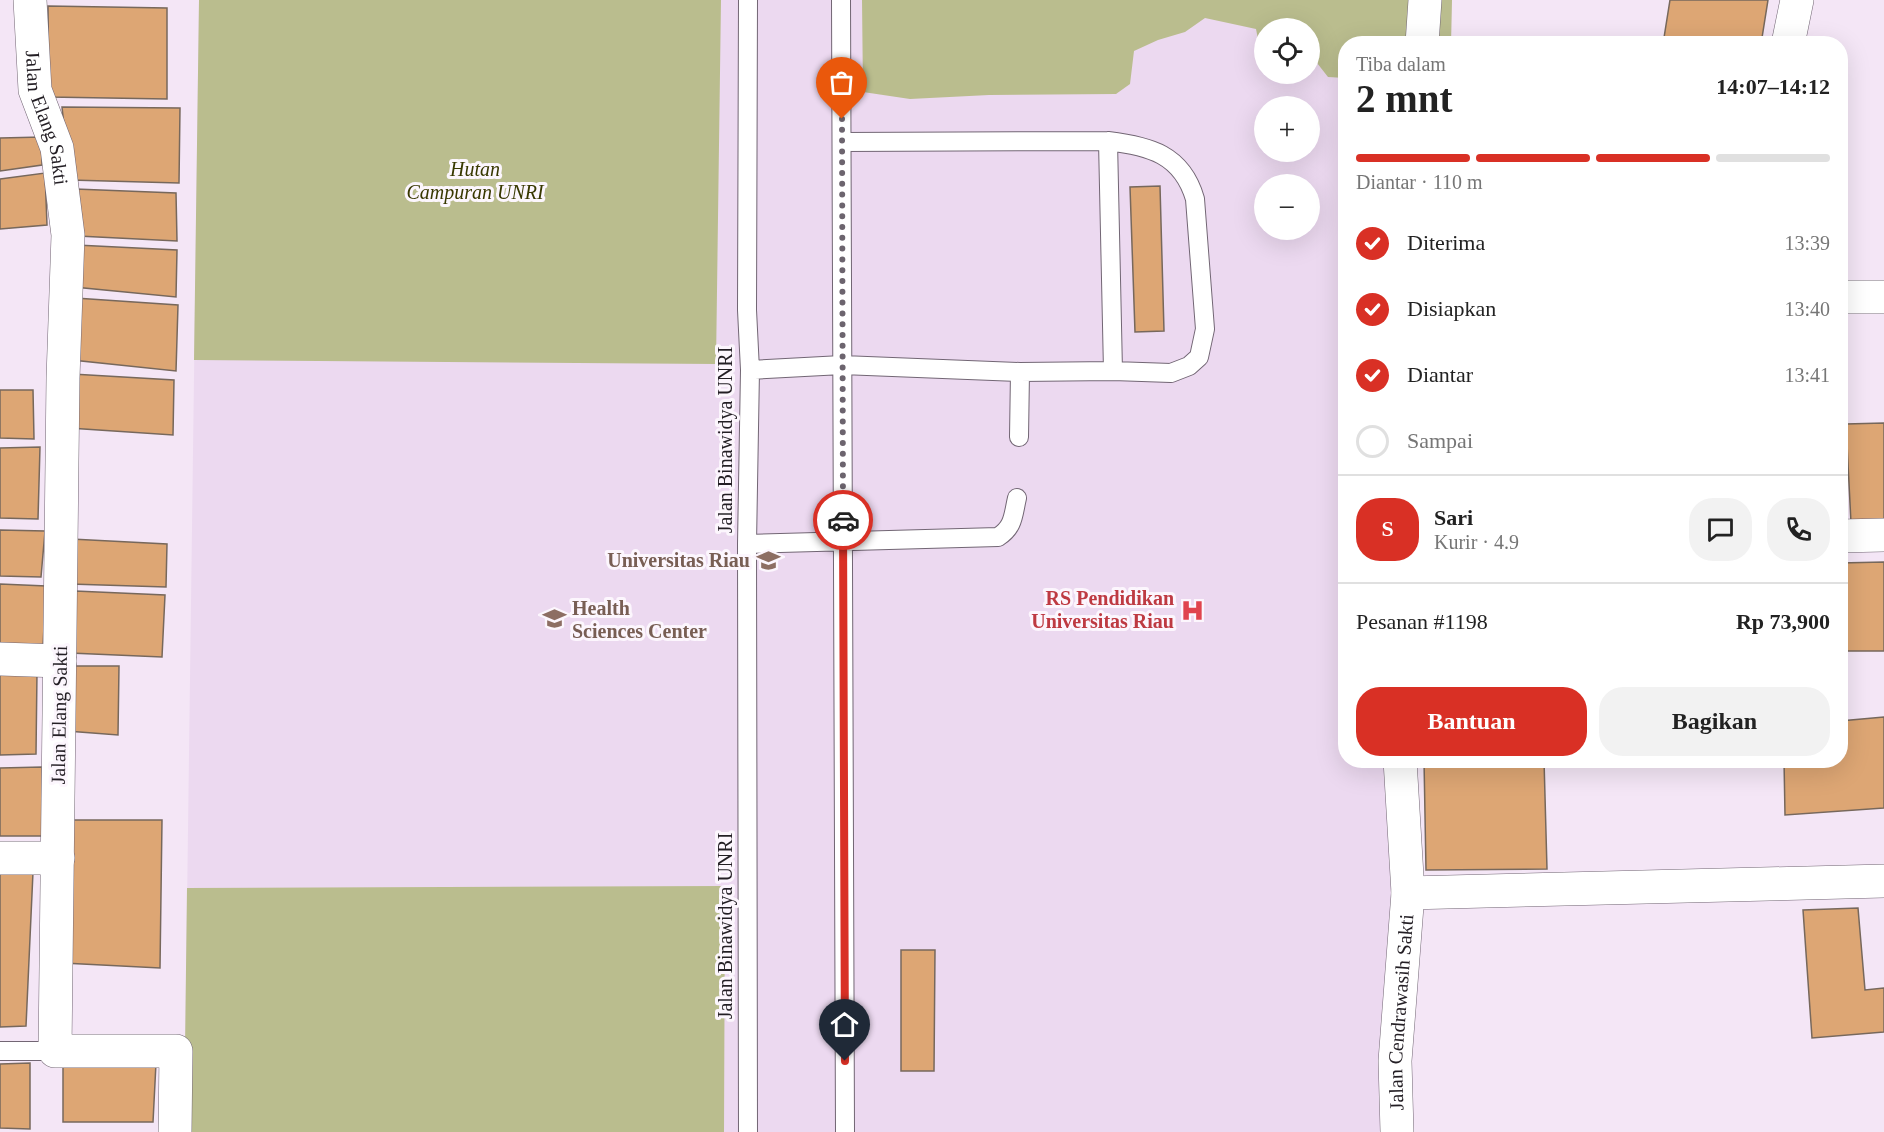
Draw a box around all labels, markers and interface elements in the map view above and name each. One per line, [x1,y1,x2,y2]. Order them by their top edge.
map controls [1254,18,1320,240]
button: locate [1254,18,1320,84]
street label: Jalan Elang Sakti [22,50,73,187]
text: Tiba dalam [1356,53,1446,75]
pin [816,57,867,119]
icon: bag [825,66,858,99]
text: 14:07–14:12 [1716,74,1830,99]
text: 2 mnt [1356,77,1452,120]
button: + [1254,96,1320,162]
park label: Hutan Campuran UNRI [406,158,545,204]
text: Diantar · 110 m [1356,171,1482,193]
button: − [1254,174,1320,240]
icon: check [1356,227,1389,260]
text: Diterima [1407,230,1485,255]
text: 13:39 [1784,232,1830,254]
icon: check [1356,293,1389,326]
text: Disiapkan [1407,296,1496,321]
text: 13:40 [1784,298,1830,320]
street label: Jalan Binawidya UNRI [714,347,737,533]
icon: check [1356,359,1389,392]
text: Diantar [1407,362,1473,387]
text: 13:41 [1784,364,1830,386]
text: Sampai [1407,428,1473,453]
courier [813,490,873,550]
button: chat [1689,498,1752,561]
button: phone [1767,498,1830,561]
icon: car [827,504,860,537]
text: Sari [1434,505,1473,530]
text: S [1381,516,1394,541]
text: Kurir · 4.9 [1434,531,1519,553]
school or university icon: Universitas Riau [755,547,781,573]
place label: Universitas Riau [607,549,750,571]
place label: RS Pendidikan Universitas Riau [1031,587,1174,632]
place label: Health Sciences Center [572,597,707,642]
hospital icon: RS Pendidikan Universitas Riau [1179,597,1205,623]
school or university icon: Health Sciences Center [541,606,567,632]
text: Pesanan #1198 [1356,609,1488,634]
text: Rp 73,900 [1736,609,1830,634]
street label: Jalan Elang Sakti [47,645,72,785]
button: Bantuan [1356,687,1587,756]
button: Bagikan [1599,687,1830,756]
street label: Jalan Binawidya UNRI [714,833,737,1019]
street label: Jalan Cendrawasih Sakti [1384,913,1417,1111]
pin [819,999,870,1061]
icon: home [828,1008,861,1041]

